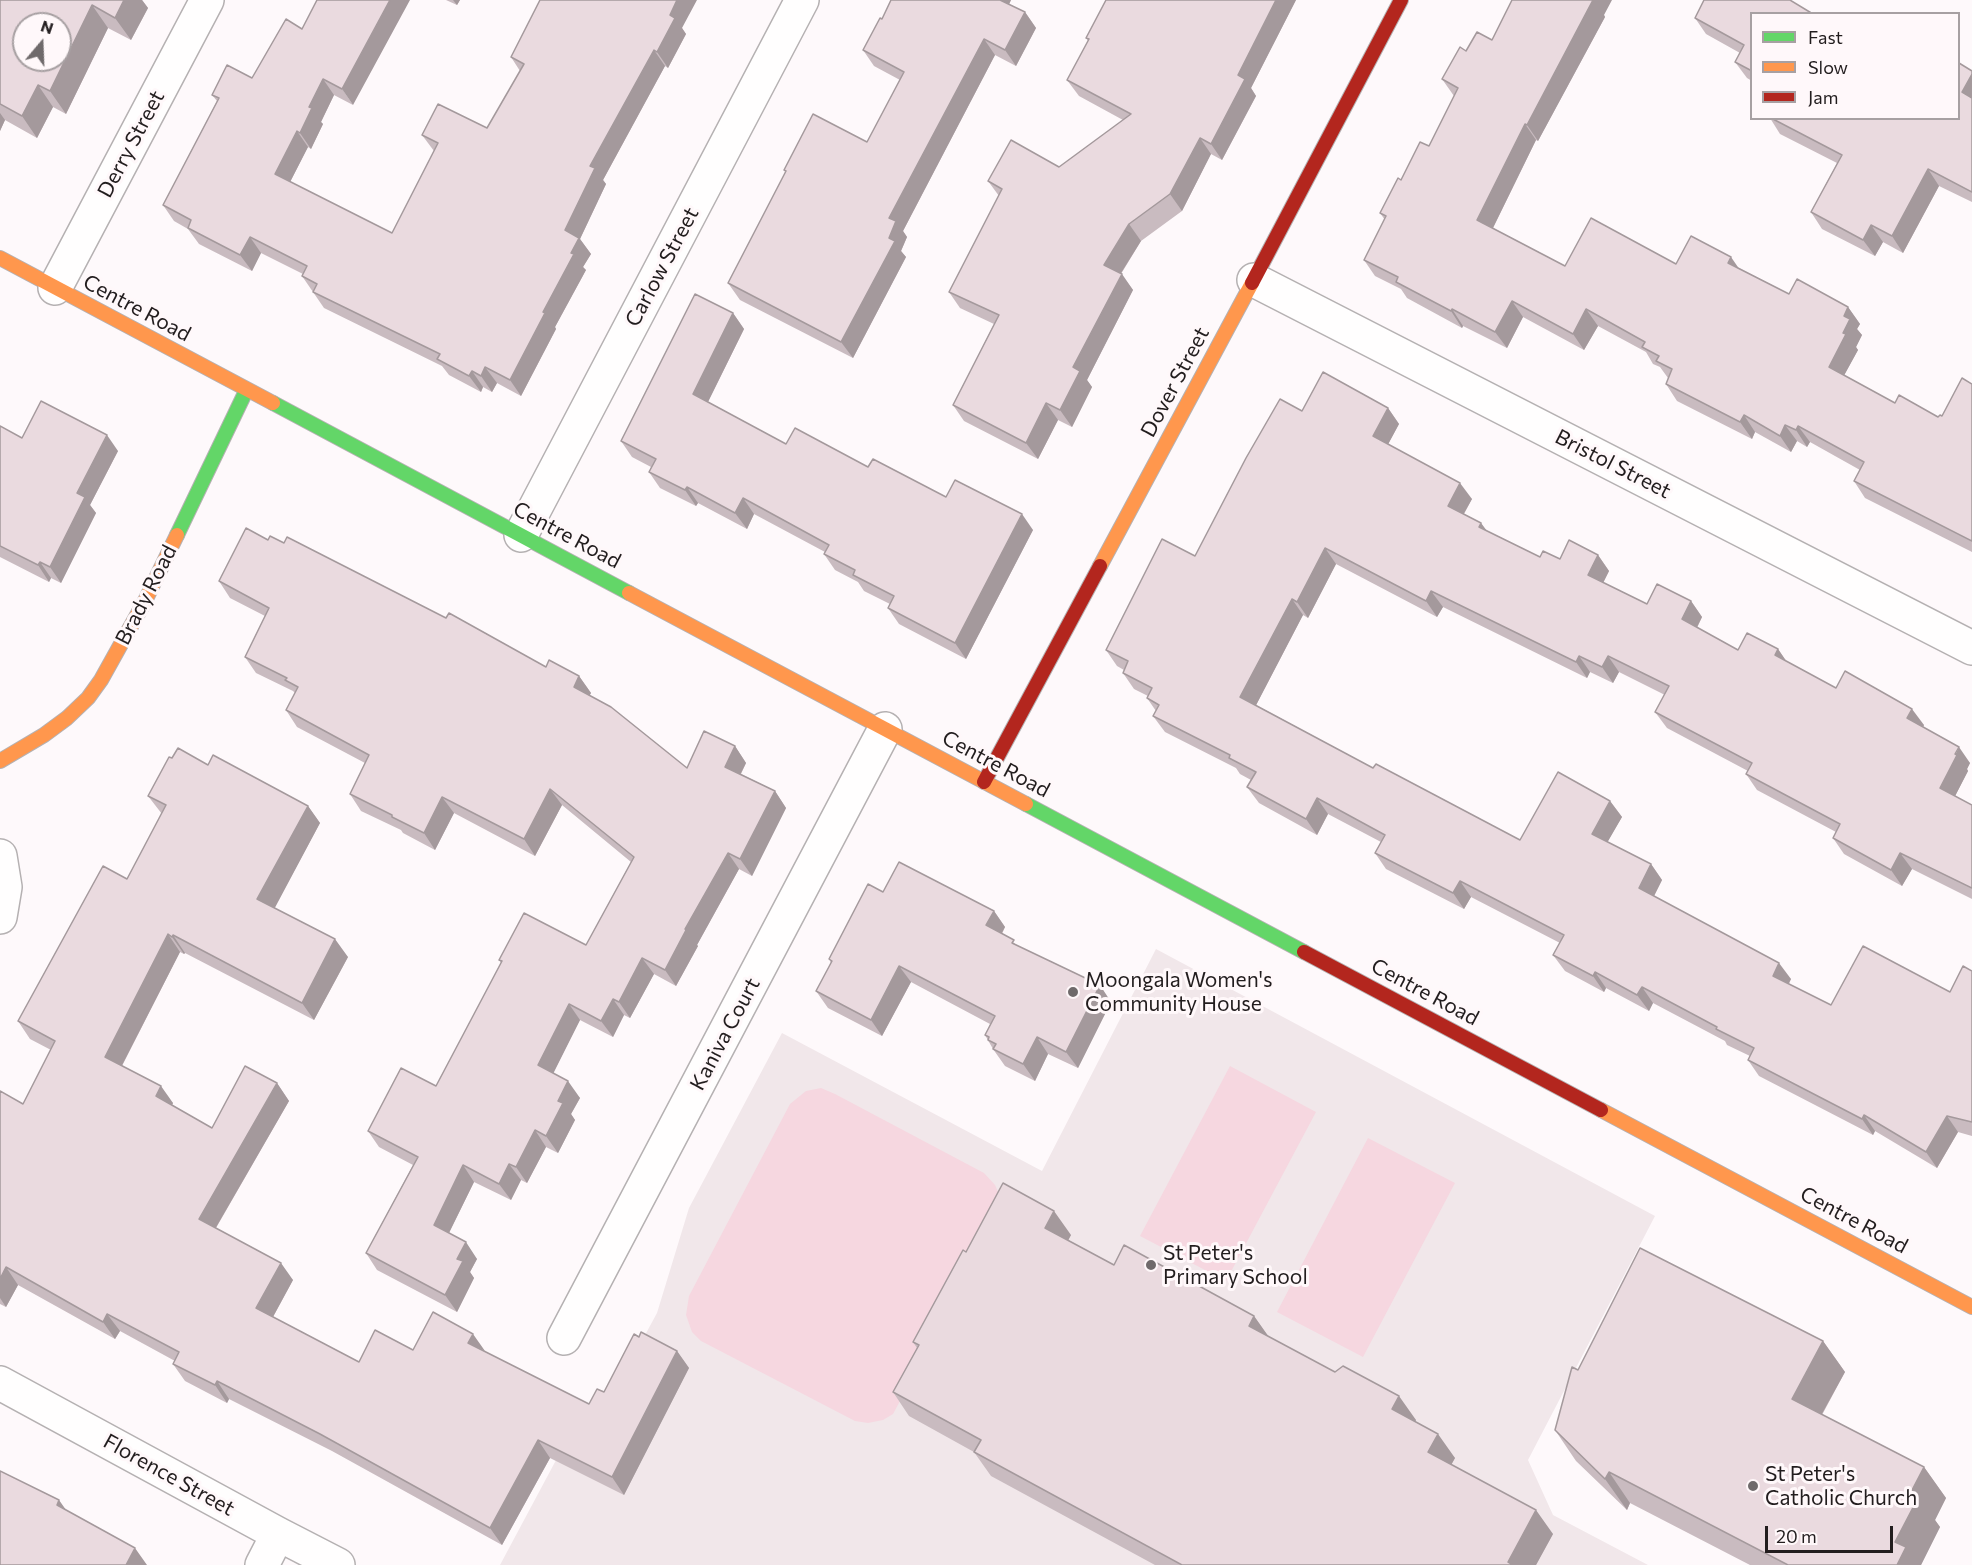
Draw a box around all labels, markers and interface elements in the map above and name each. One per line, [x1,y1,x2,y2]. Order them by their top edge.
north arrow [12,12,72,72]
legend [1750,12,1960,120]
text: N [39,15,56,37]
text: Fast [1808,26,1843,48]
text: Slow [1808,56,1848,78]
street label: Derry Street [92,86,170,202]
text: Jam [1808,86,1838,108]
street label: Carlow Street [620,203,704,331]
street label: Centre Road [79,269,195,347]
street label: Dover Street [1135,323,1215,441]
street label: Bristol Street [1551,424,1675,504]
street label: Centre Road [509,496,625,574]
street label: Brady Road [110,541,182,649]
street label: Centre Road [938,725,1054,803]
street label: Centre Road [1367,953,1483,1031]
place label: Moongala Women's Community House [1085,967,1272,1017]
street label: Kaniva Court [685,973,765,1095]
marker: Moongala Women's Community House [1066,985,1080,999]
street label: Centre Road [1796,1181,1912,1259]
place label: St Peter's Primary School [1163,1240,1308,1290]
marker: St Peter's Primary School [1144,1258,1158,1272]
street label: Florence Street [99,1429,239,1521]
place label: St Peter's Catholic Church [1765,1461,1917,1511]
marker: St Peter's Catholic Church [1746,1479,1760,1493]
scale bar [1768,1514,1896,1552]
text: 20 m [1776,1525,1817,1547]

